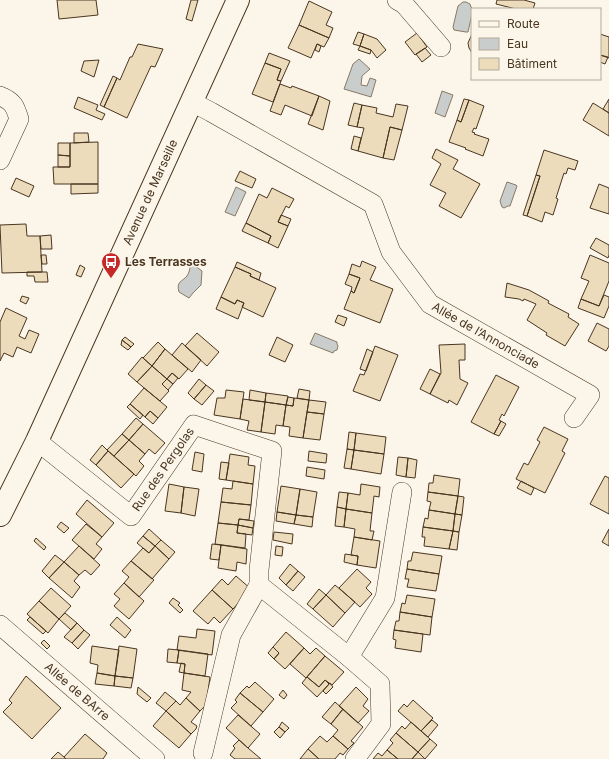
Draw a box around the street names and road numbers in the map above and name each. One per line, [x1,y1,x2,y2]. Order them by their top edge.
street label: Avenue de Marseille [119,137,180,247]
street label: Allée de l’Annonciade [429,299,542,372]
street label: Rue des Pergolas [129,424,197,514]
street label: Allée de BArre [42,659,113,724]

